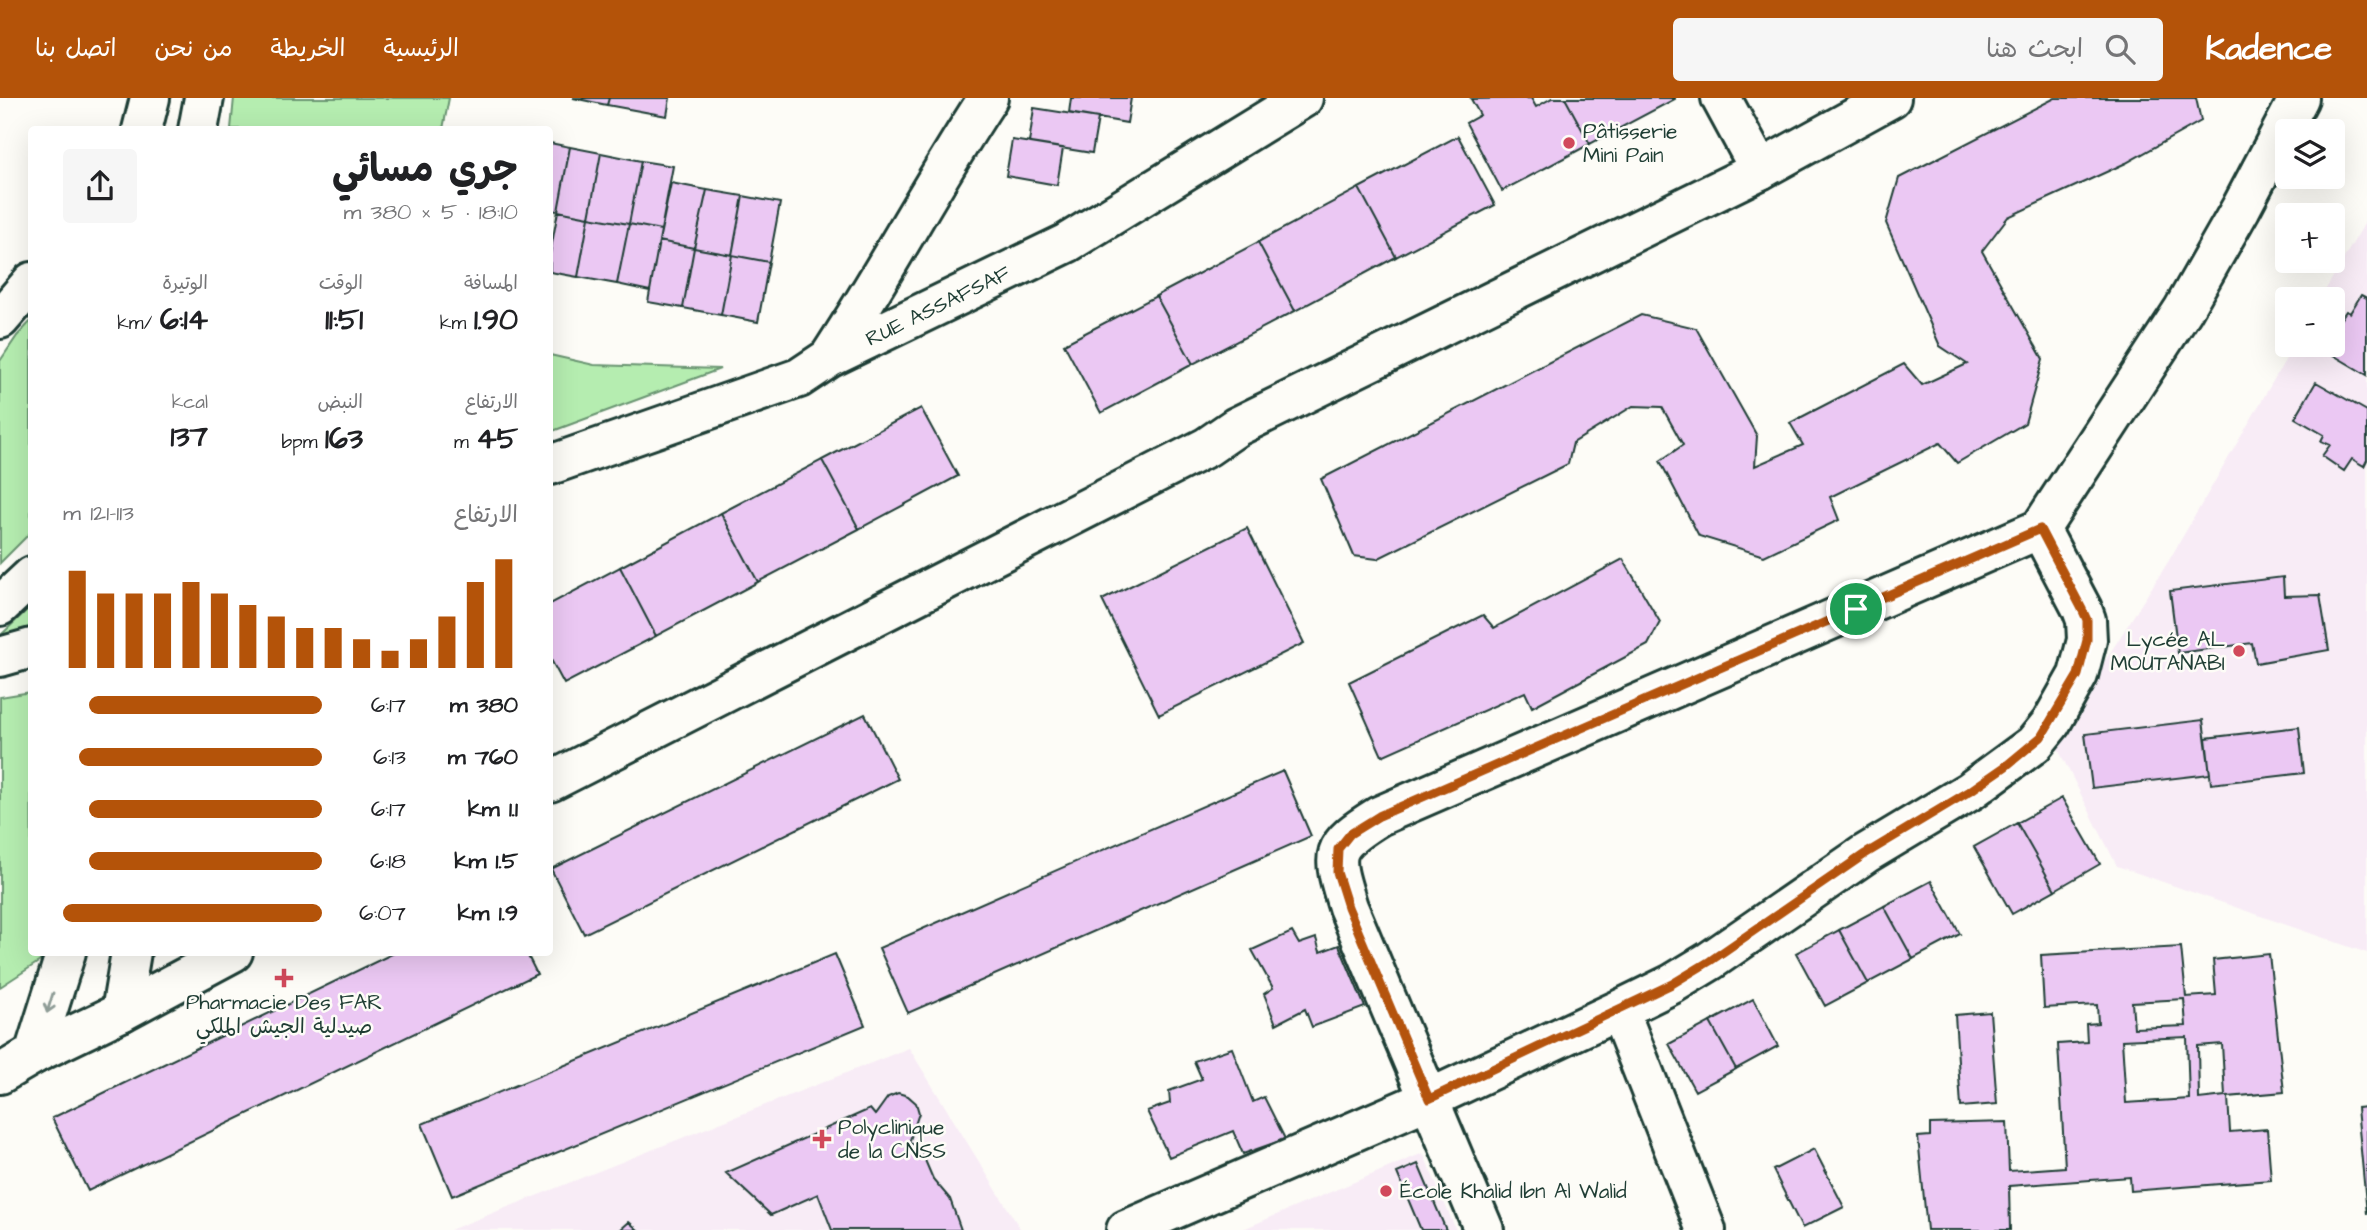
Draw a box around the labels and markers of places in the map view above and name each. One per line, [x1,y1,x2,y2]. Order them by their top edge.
place label: Pâtisserie Mini Pain [1583,117,1677,170]
marker: Pâtisserie Mini Pain [1561,135,1577,151]
pin [1826,579,1886,639]
place label: Lycée AL MOUTANABI [2111,625,2225,678]
marker: Lycée AL MOUTANABI [2231,643,2247,659]
marker: Pharmacie Des FAR صيدلية الجيش الملكي [276,970,292,986]
place label: Pharmacie Des FAR صيدلية الجيش الملكي [186,988,382,1045]
place label: Polyclinique de la CNSS [838,1113,946,1166]
marker: Polyclinique de la CNSS [812,1129,832,1149]
place label: École Khalid Ibn Al Walid [1400,1177,1627,1206]
marker: École Khalid Ibn Al Walid [1378,1183,1394,1199]

